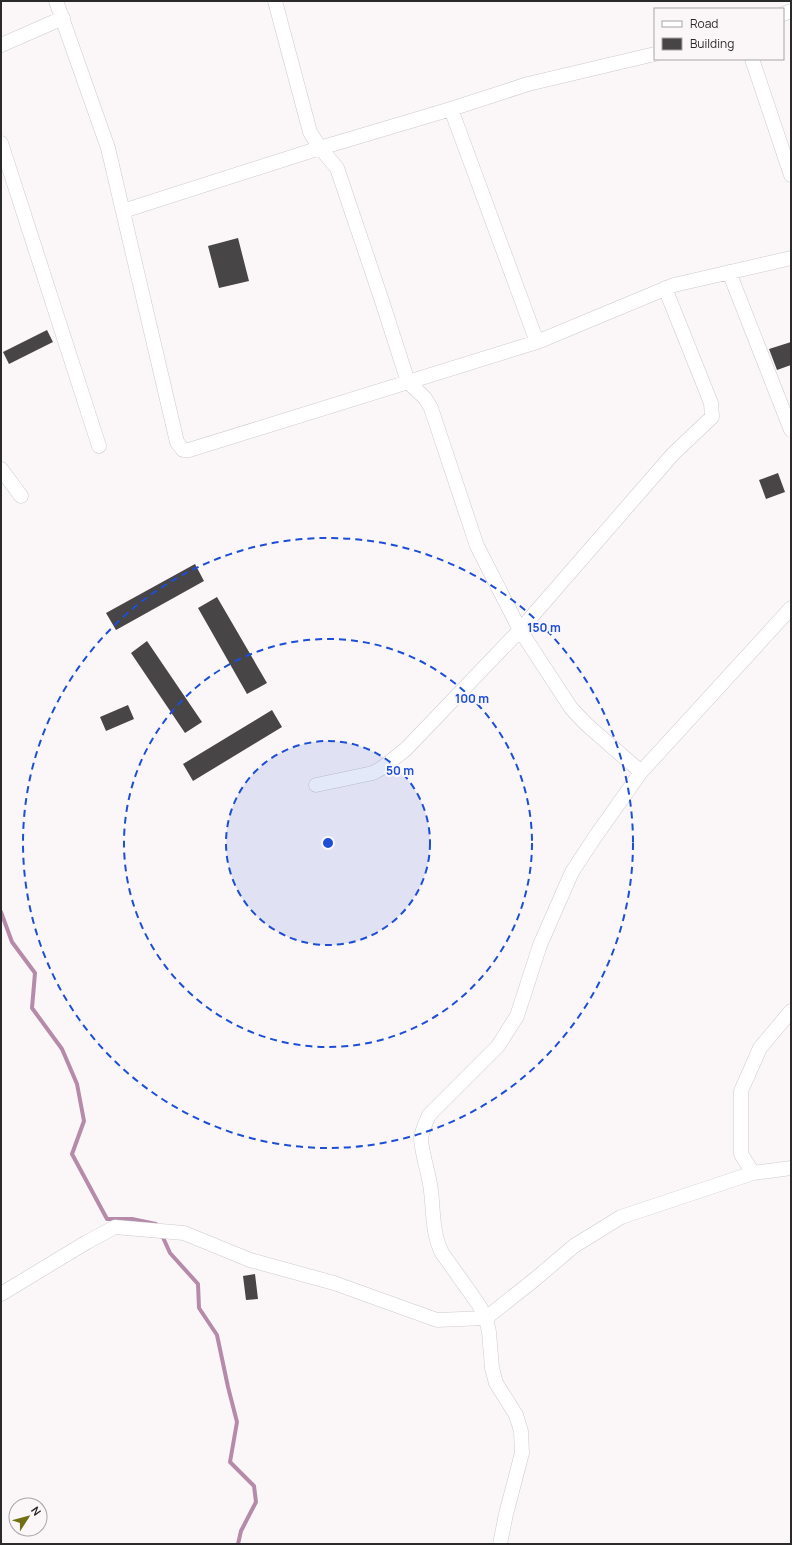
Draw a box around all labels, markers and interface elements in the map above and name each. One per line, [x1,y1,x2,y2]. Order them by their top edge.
legend [654,8,784,60]
text: Road [690,15,718,32]
text: Building [690,35,734,52]
text: 150 m [527,619,561,636]
text: 100 m [455,690,489,707]
text: 50 m [386,762,414,779]
centre of rings [321,836,335,850]
north arrow [8,1497,48,1537]
text: N [28,1503,45,1519]

